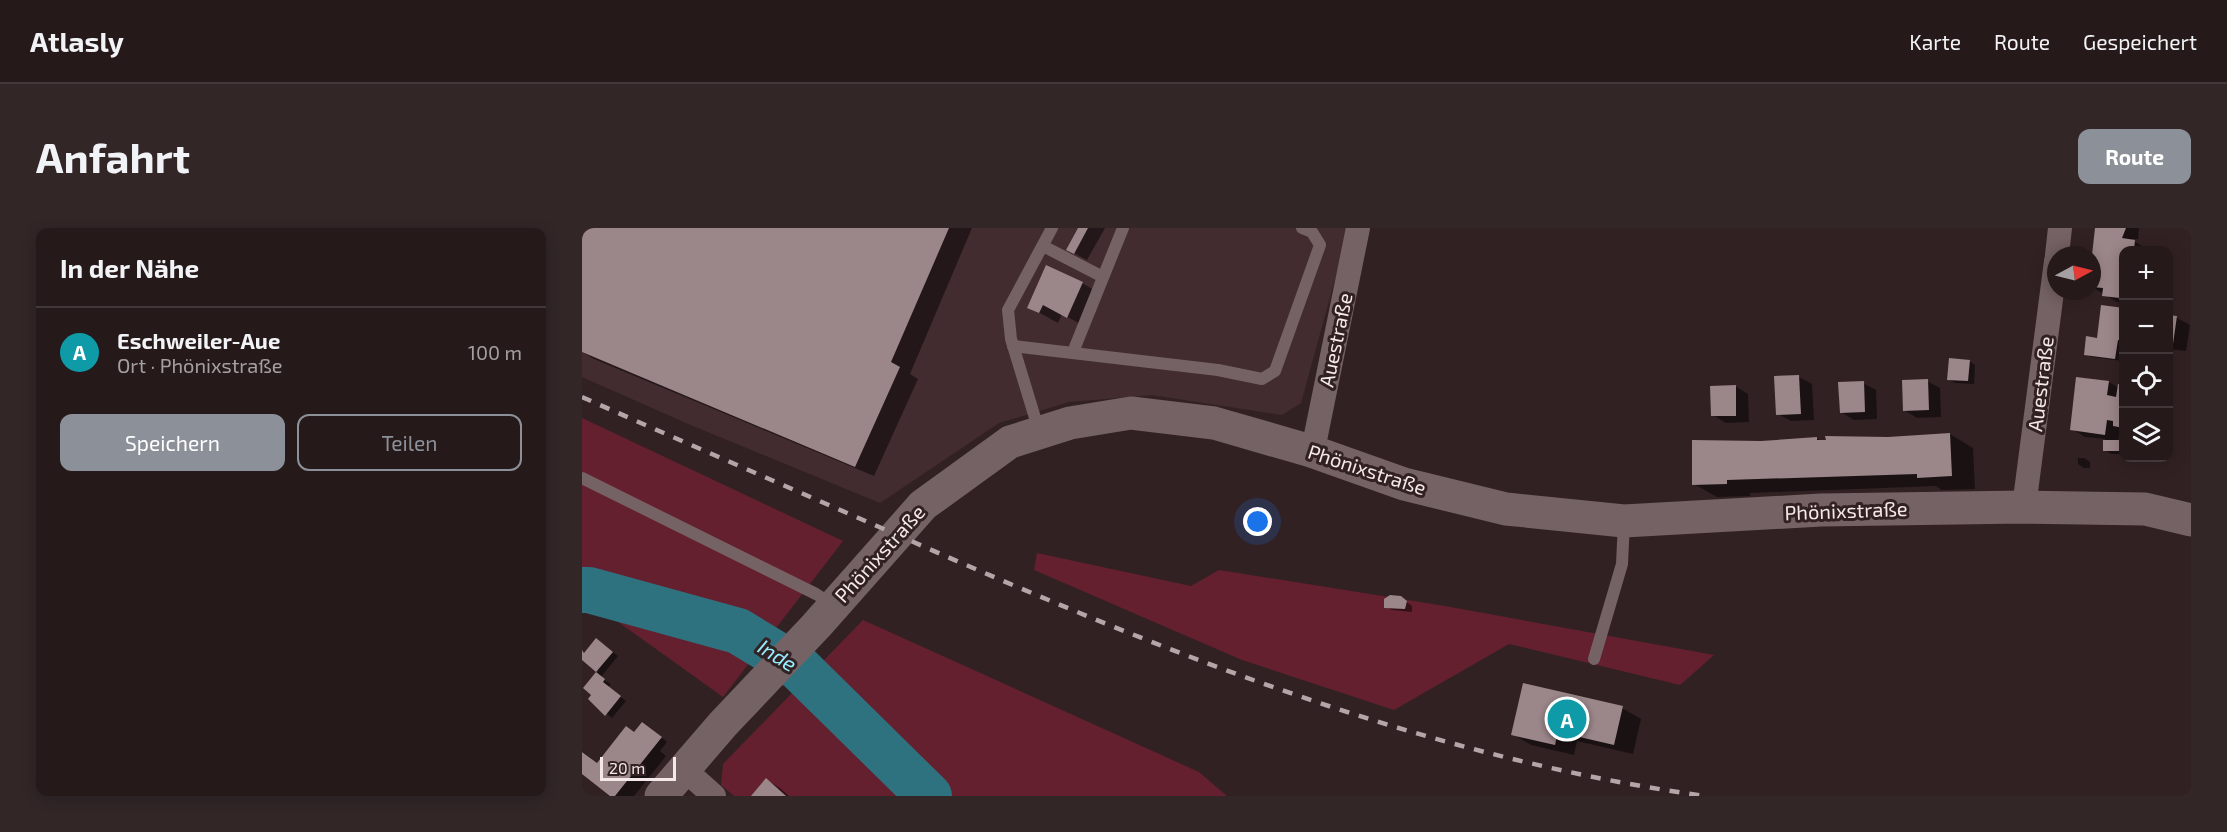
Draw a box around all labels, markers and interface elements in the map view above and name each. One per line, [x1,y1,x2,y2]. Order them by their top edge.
text: Atlasly [30,24,124,58]
text: Karte [1909,29,1961,54]
text: Route [1994,29,2050,54]
text: Gespeichert [2083,29,2197,54]
button: Route [2078,129,2191,184]
text: Anfahrt [36,131,190,181]
north arrow [2047,246,2101,300]
map controls [2119,246,2173,462]
button: + [2119,246,2173,300]
text: In der Nähe [60,252,199,283]
street label: Auestraße [1313,291,1357,389]
button: − [2119,300,2173,354]
text: Eschweiler-Aue [117,327,280,353]
street label: Auestraße [2022,335,2058,433]
text: A [73,340,86,364]
text: 100 m [468,340,522,364]
text: Ort · Phönixstraße [117,353,283,377]
button: locate [2119,354,2173,408]
button: layers [2119,408,2173,462]
button: Speichern [60,414,285,471]
button: Teilen [297,414,522,471]
street label: Phönixstraße [1305,439,1429,499]
street label: Phönixstraße [1784,496,1908,524]
street label: Phönixstraße [829,500,929,607]
your location [1243,507,1272,536]
water label: Inde [754,633,802,676]
pin: A [1548,696,1586,742]
scale bar [600,754,676,782]
text: 20 m [609,758,645,777]

